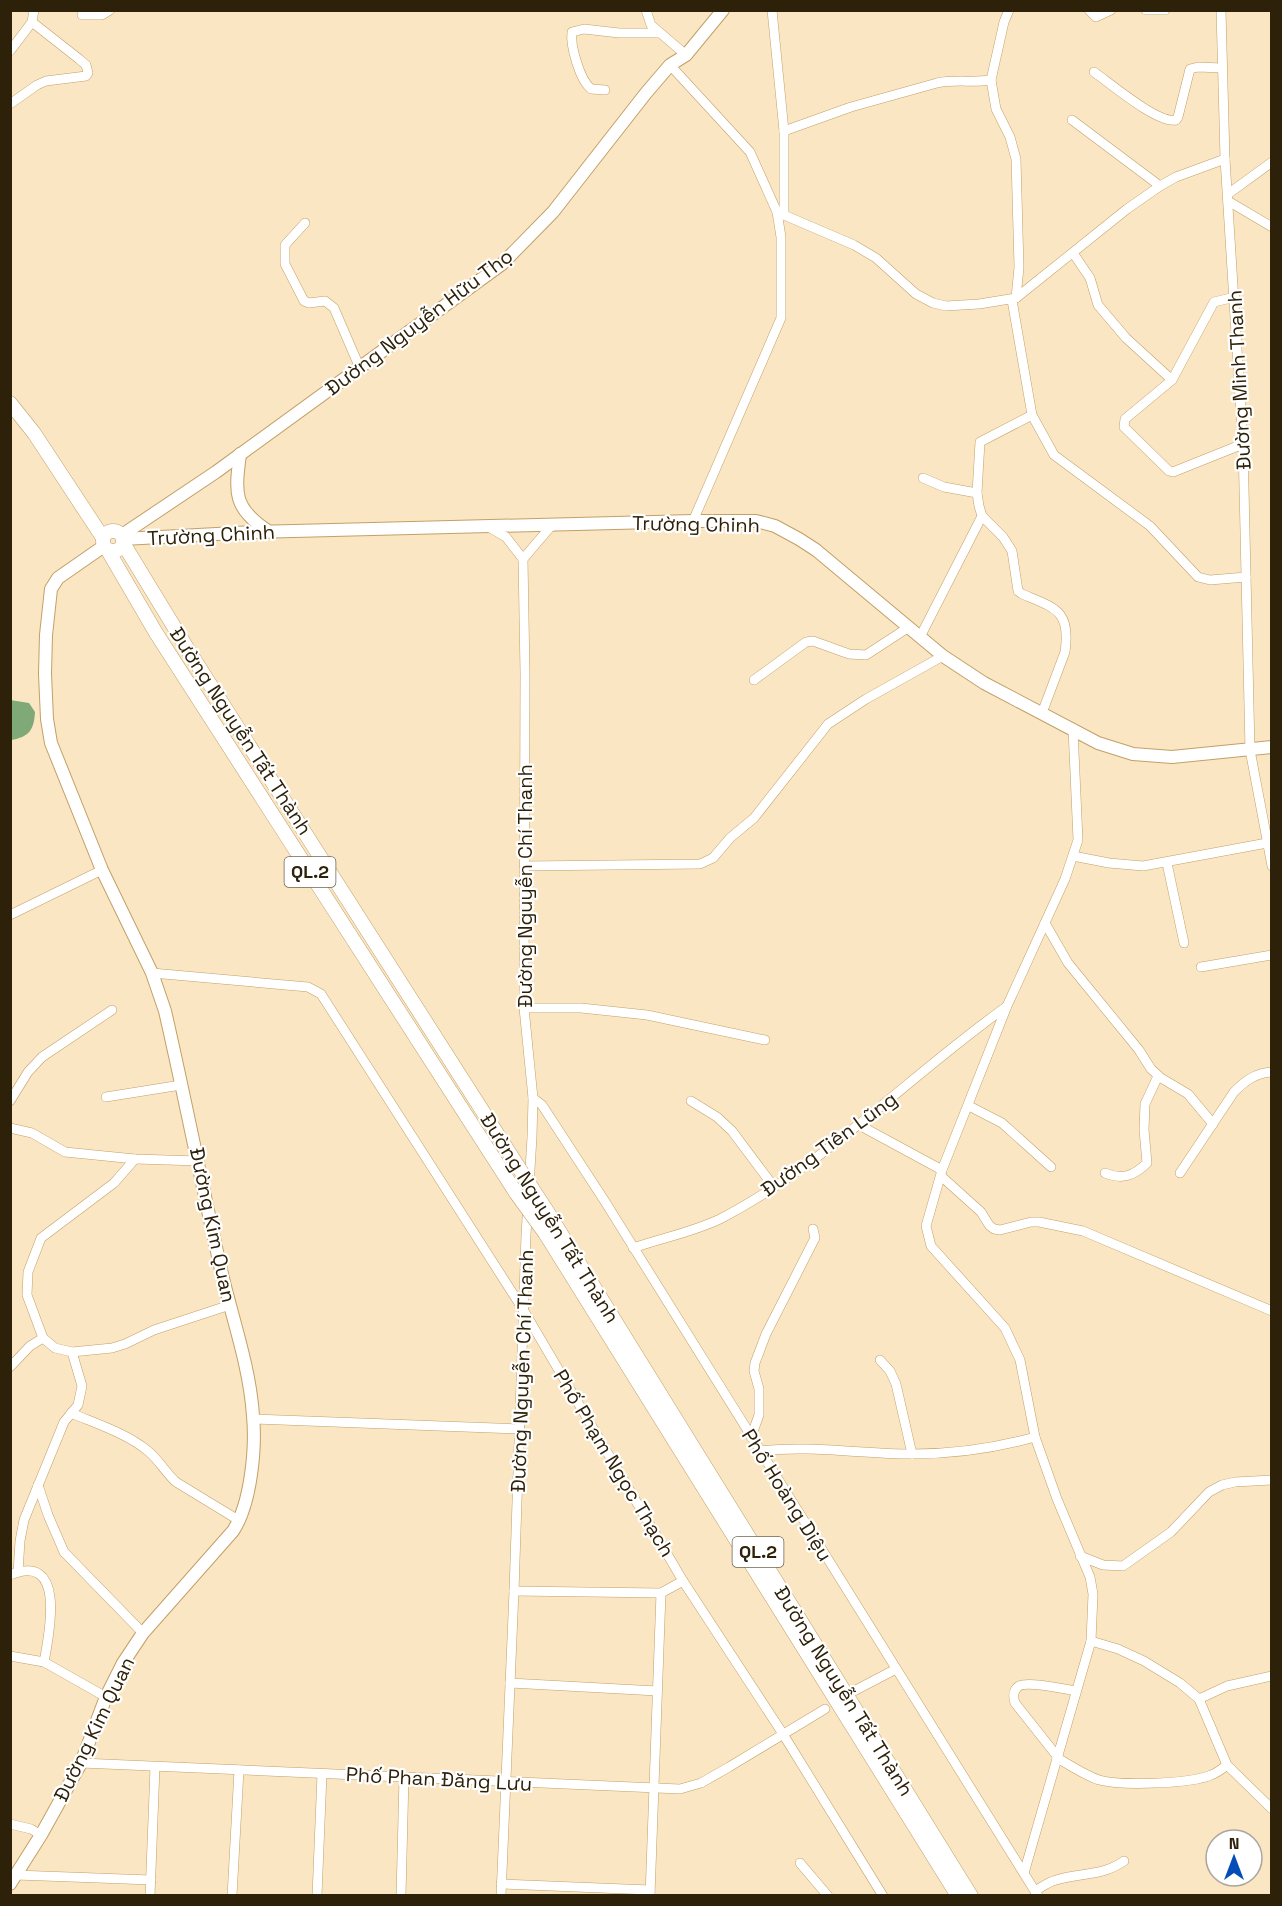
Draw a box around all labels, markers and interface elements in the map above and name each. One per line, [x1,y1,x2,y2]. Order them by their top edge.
street label: Đường Nguyễn Hữu Thọ [320,243,518,401]
street label: Đường Minh Thanh [1221,289,1257,471]
street label: Trường Chinh [632,510,760,538]
street label: Trường Chinh [146,519,276,551]
street label: Đường Nguyễn Tất Thành [164,622,318,840]
street label: Đường Nguyễn Chí Thanh [512,764,538,1008]
road number: QL.2 [284,857,336,887]
street label: Đường Tiên Lũng [756,1086,902,1202]
street label: Đường Nguyễn Tất Thành [475,1108,625,1328]
street label: Đường Kim Quan [184,1145,242,1305]
street label: Đường Nguyễn Chí Thanh [505,1249,539,1493]
street label: Phố Phạm Ngọc Thạch [548,1364,680,1562]
street label: Phố Hoàng Diệu [736,1424,838,1566]
road number: QL.2 [732,1537,783,1567]
street label: Đường Nguyễn Tất Thành [769,1581,919,1801]
street label: Đường Kim Quan [48,1652,140,1806]
street label: Phố Phan Đăng Lưu [345,1761,533,1797]
north arrow [1204,1828,1264,1888]
text: N [1229,1833,1239,1854]

